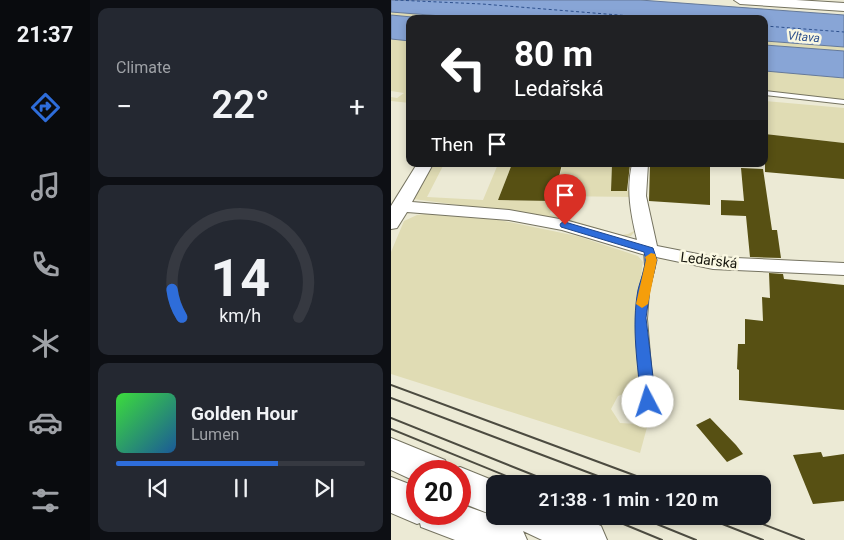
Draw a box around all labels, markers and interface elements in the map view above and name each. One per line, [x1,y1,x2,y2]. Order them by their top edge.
text: 21:37 [17,22,73,47]
water label: Vltava [787,29,821,45]
text: 80 m [514,34,593,75]
icon: left [431,35,496,100]
text: Climate [116,58,171,77]
text: Ledařská [514,76,604,101]
text: 22° [212,83,270,127]
icon: directions [28,90,63,125]
text: − [116,90,132,123]
text: + [349,90,365,123]
icon: arrive [483,130,511,158]
text: Then [431,133,473,156]
icon: music [28,169,63,204]
pin [544,174,586,225]
icon: arrive [551,181,579,209]
icon: phone [28,247,63,282]
text: 14 [211,248,270,309]
street label: Ledařská [680,249,738,271]
text: km/h [220,305,261,326]
icon: climate [28,326,63,361]
position arrow [621,375,673,427]
text: Golden Hour [191,402,298,425]
icon: car [28,405,63,440]
text: Lumen [191,425,239,444]
speed limit sign: 20 [406,460,471,525]
icon: previous [144,474,172,502]
icon: pause [227,474,255,502]
icon: next [310,474,338,502]
icon: filters [28,483,63,518]
text: 21:38 · 1 min · 120 m [538,488,719,511]

